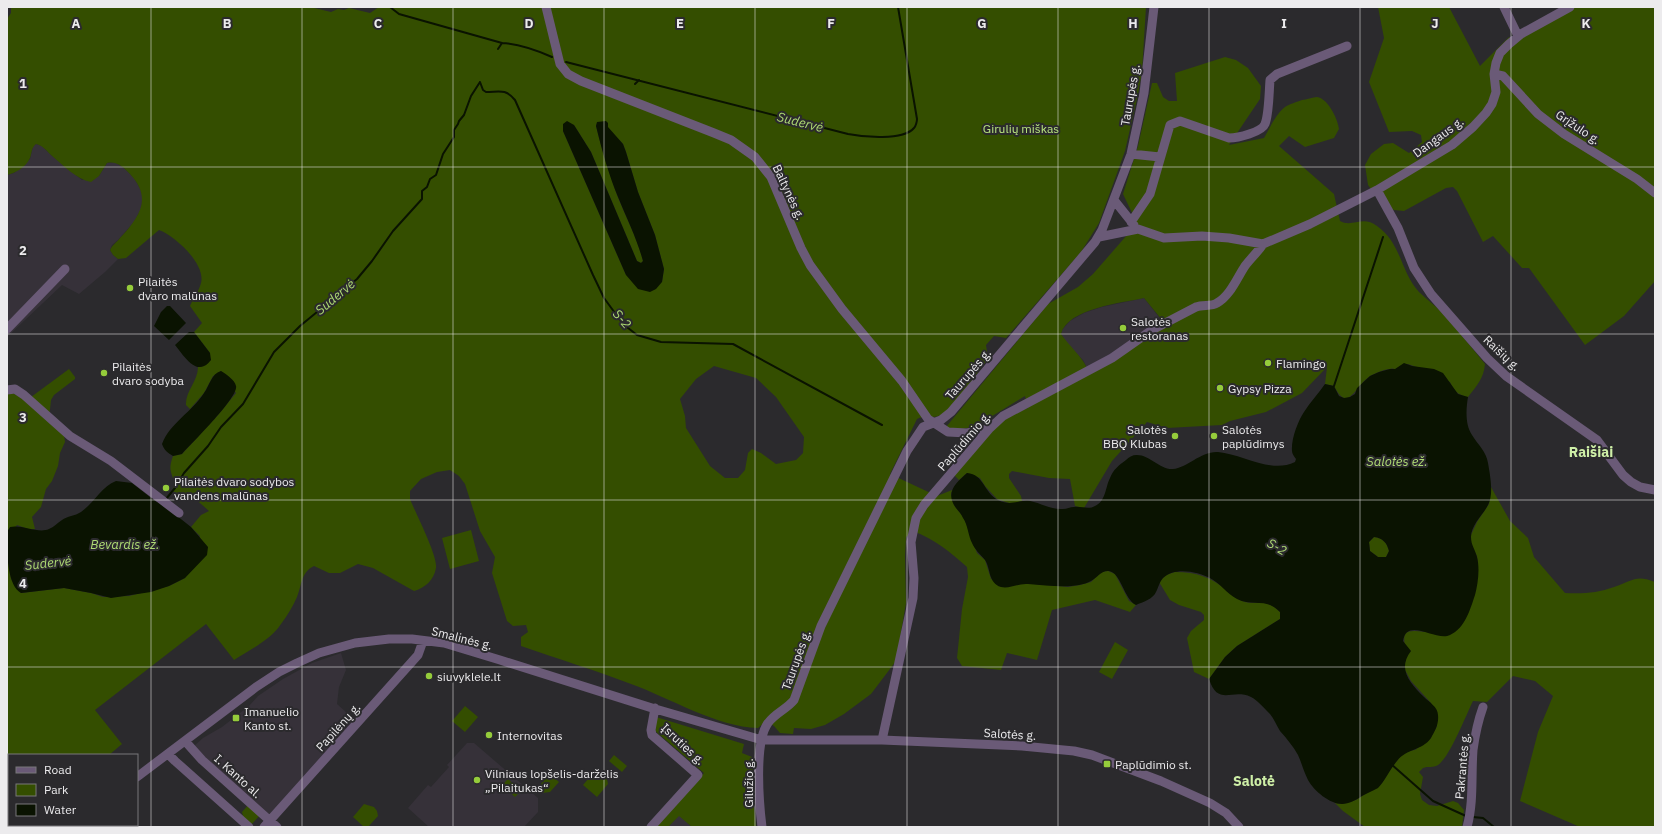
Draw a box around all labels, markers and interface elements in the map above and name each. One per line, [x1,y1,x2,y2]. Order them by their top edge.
text: A [72,15,81,32]
text: B [223,15,232,32]
text: C [374,15,383,32]
text: D [524,15,534,32]
text: E [676,15,684,32]
text: F [827,15,835,32]
text: G [977,15,987,32]
text: H [1128,15,1138,32]
text: I [1281,15,1287,32]
text: J [1431,15,1439,32]
text: K [1581,15,1591,32]
street label: Taurupės g. [1117,63,1143,127]
text: 1 [19,75,27,92]
street label: Grįžulo g. [1553,107,1603,147]
water label: Sudervė [775,108,825,136]
street label: Dangaus g. [1410,114,1466,160]
park label: Girulių miškas [983,121,1059,136]
street label: Baltynės g. [770,162,808,222]
text: 2 [19,242,27,259]
place label: Pilaitės dvaro malūnas [138,274,217,303]
water label: Sudervė [312,275,359,319]
marker: Pilaitės dvaro malūnas [125,283,135,293]
water label: S-2 [609,306,635,332]
place label: Salotės restoranas [1131,314,1189,343]
marker: Salotės restoranas [1118,323,1128,333]
street label: Raišių g. [1480,332,1524,374]
street label: Taurupės g. [942,346,994,402]
place label: Flamingo [1276,356,1326,371]
marker: Flamingo [1263,358,1273,368]
place label: Pilaitės dvaro sodyba [112,359,185,388]
marker: Pilaitės dvaro sodyba [99,368,109,378]
place label: Gypsy Pizza [1228,381,1292,396]
marker: Gypsy Pizza [1215,383,1225,393]
street label: Paplūdimio g. [934,408,994,474]
text: 3 [19,409,27,426]
place label: Salotės BBQ Klubas [1103,422,1167,451]
place label: Salotės paplūdimys [1222,422,1285,451]
marker: Salotės BBQ Klubas [1170,431,1180,441]
marker: Salotės paplūdimys [1209,431,1219,441]
district label: Raišiai [1569,443,1613,461]
water label: Salotės ež. [1366,453,1428,470]
place label: Pilaitės dvaro sodybos vandens malūnas [174,474,295,503]
marker: Pilaitės dvaro sodybos vandens malūnas [161,483,171,493]
water label: S-2 [1264,535,1290,560]
water label: Bevardis ež. [90,536,160,553]
water label: Sudervė [24,552,72,574]
text: 4 [19,575,27,592]
street label: Smalinės g. [430,623,494,653]
street label: Taurupės g. [778,628,814,692]
place label: siuvyklele.lt [437,669,501,684]
marker: siuvyklele.lt [424,671,434,681]
street label: Papilėnų g. [312,700,364,754]
place label: Imanuelio Kanto st. [244,704,299,733]
marker: Imanuelio Kanto st. [231,713,241,723]
street label: Įsruties g. [658,720,708,768]
street label: Salotės g. [983,725,1037,743]
place label: Internovitas [497,728,563,743]
marker: Internovitas [484,730,494,740]
street label: Pakrantės g. [1452,732,1472,800]
street label: I. Kanto al. [211,751,265,801]
legend [8,754,138,826]
place label: Paplūdimio st. [1115,757,1192,772]
street label: Gilužio g. [741,758,756,808]
marker: Paplūdimio st. [1102,759,1112,769]
text: Road [44,762,72,777]
place label: Vilniaus lopšelis-darželis „Pilaitukas“ [485,766,619,795]
district label: Salotė [1233,772,1275,790]
marker: Vilniaus lopšelis-darželis „Pilaitukas“ [472,775,482,785]
text: Park [44,782,69,797]
text: Water [44,802,77,817]

